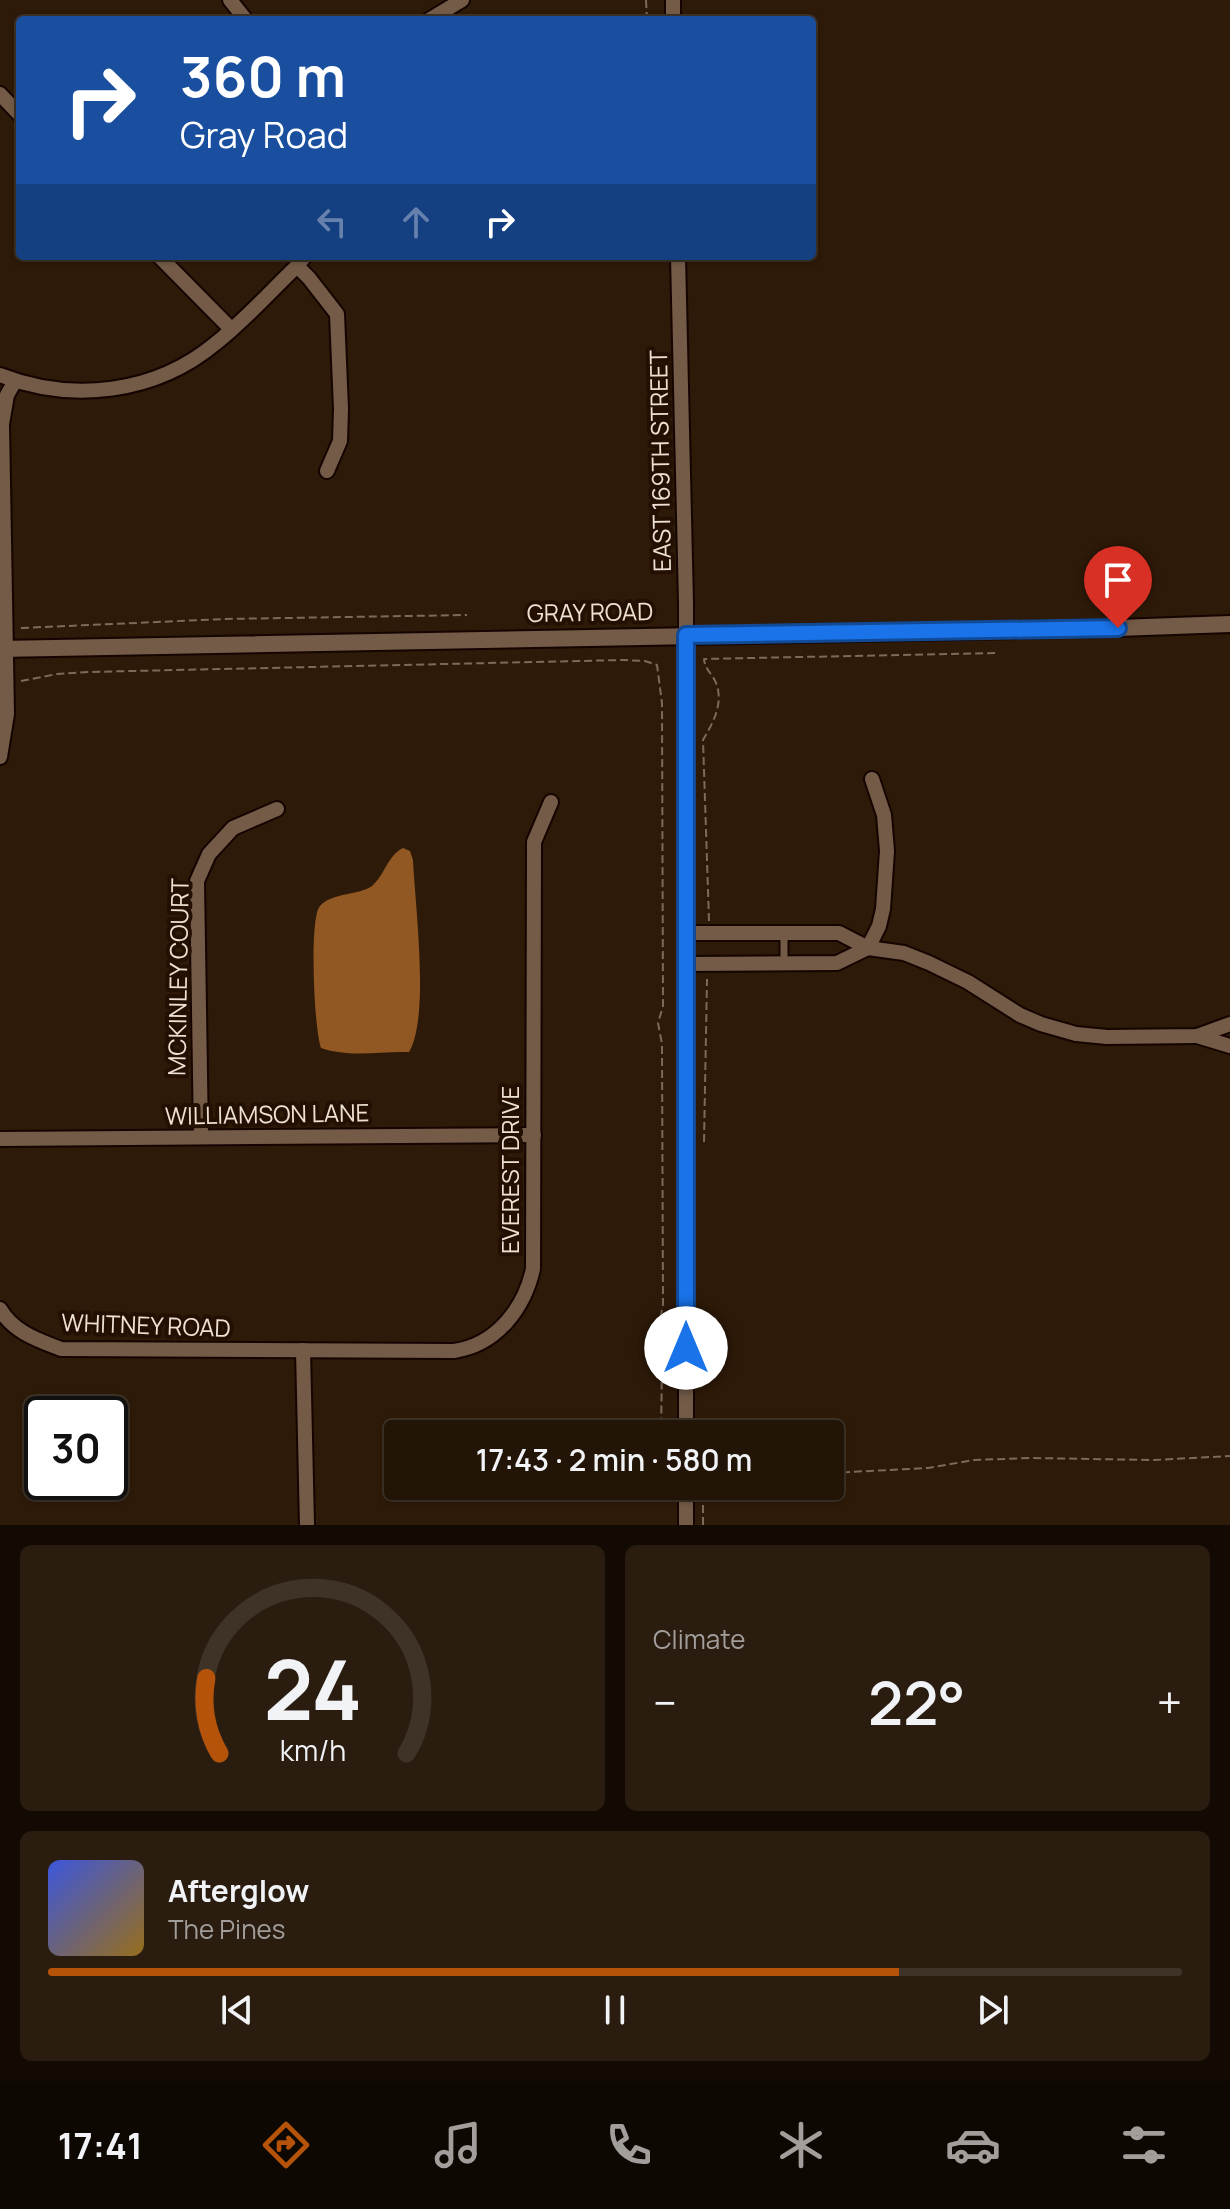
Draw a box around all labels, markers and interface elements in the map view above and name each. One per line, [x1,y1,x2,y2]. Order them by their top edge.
text: 360 m [180,37,346,114]
icon: right [48,48,152,152]
text: Gray Road [180,110,348,159]
icon: left [310,200,354,244]
icon: ahead [394,200,438,244]
icon: right [478,200,522,244]
street label: EAST 169TH STREET [641,349,678,572]
pin [1084,546,1152,628]
icon: arrive [1096,558,1140,602]
street label: GRAY ROAD [527,594,653,629]
street label: MCKINLEY COURT [159,877,196,1076]
street label: EVEREST DRIVE [493,1086,526,1254]
street label: WILLIAMSON LANE [164,1095,369,1132]
street label: WHITNEY ROAD [61,1305,231,1344]
position arrow [644,1306,728,1390]
speed limit sign: 30 [24,1396,128,1500]
text: 17:43 · 2 min · 580 m [476,1439,752,1480]
text: Climate [653,1621,745,1657]
text: 24 [263,1631,362,1745]
text: 22° [868,1661,965,1743]
text: − [653,1672,677,1732]
text: + [1157,1672,1182,1732]
text: km/h [279,1731,346,1770]
text: Afterglow [168,1870,309,1911]
text: The Pines [168,1911,285,1947]
icon: previous [215,1988,259,2032]
icon: pause [593,1988,637,2032]
icon: next [971,1988,1015,2032]
icon: directions [258,2117,314,2173]
icon: music [430,2117,486,2173]
icon: phone [601,2117,657,2173]
icon: climate [773,2117,829,2173]
icon: car [945,2117,1001,2173]
icon: filters [1116,2117,1172,2173]
text: 17:41 [58,2121,143,2170]

